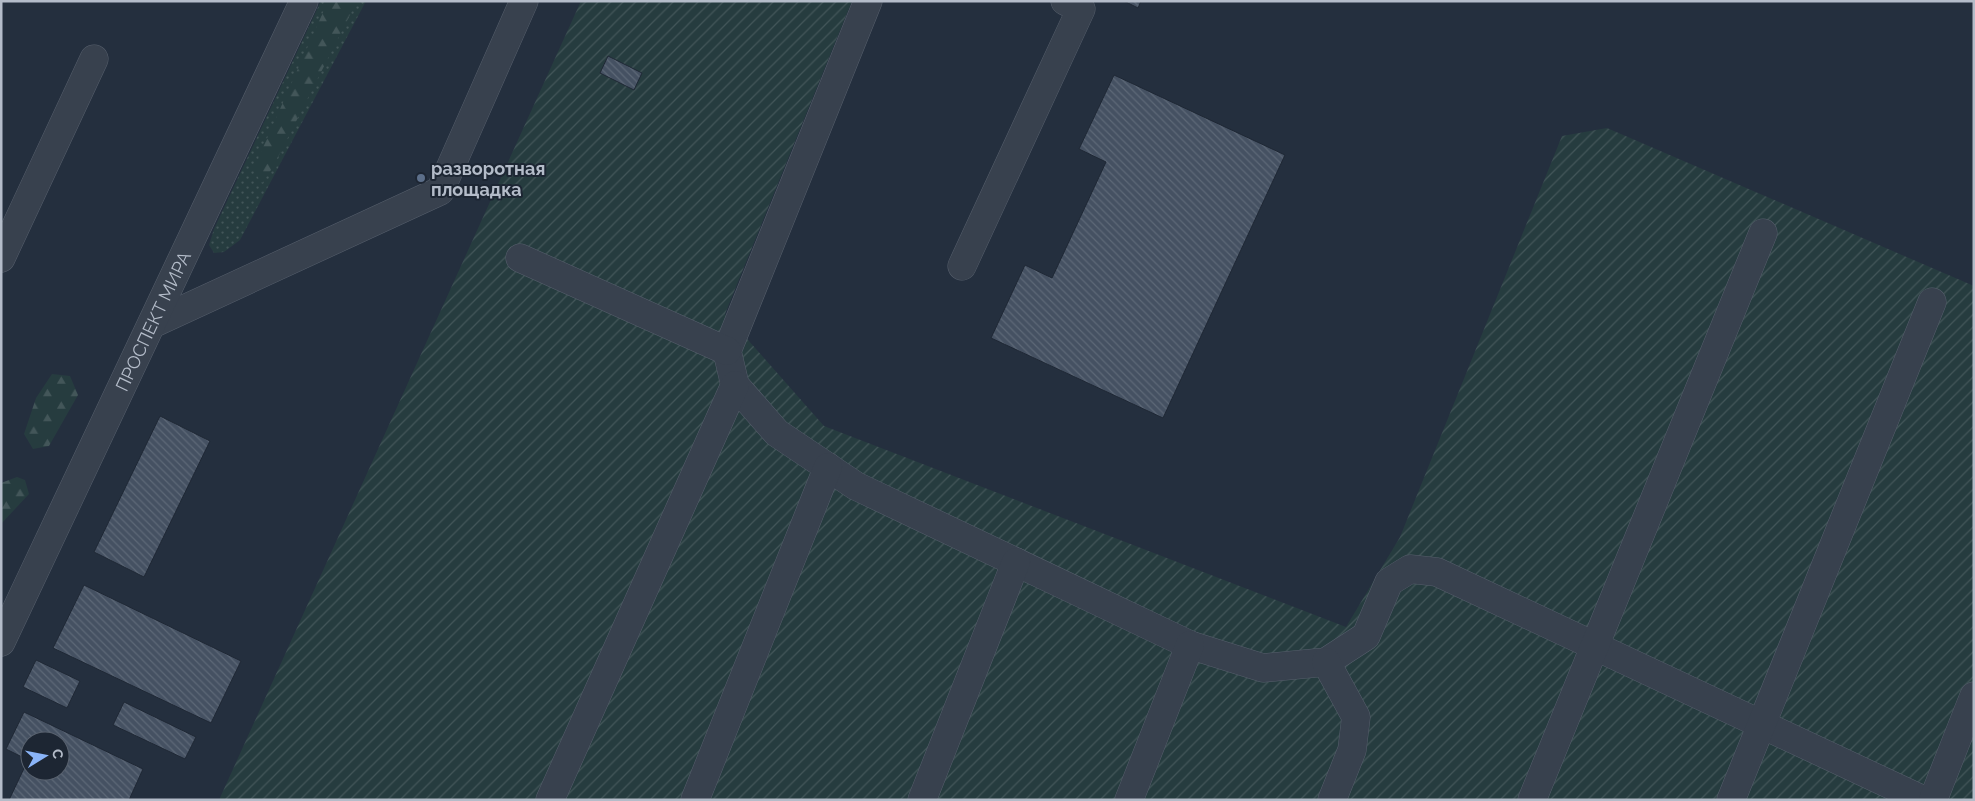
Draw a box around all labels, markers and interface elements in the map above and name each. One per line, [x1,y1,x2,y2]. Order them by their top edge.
place label: разворотная площадка [431,158,545,200]
marker: разворотная площадка [415,172,427,184]
street label: ПРОСПЕКТ МИРА [111,248,195,394]
north arrow [20,731,70,781]
text: С [49,748,67,760]

